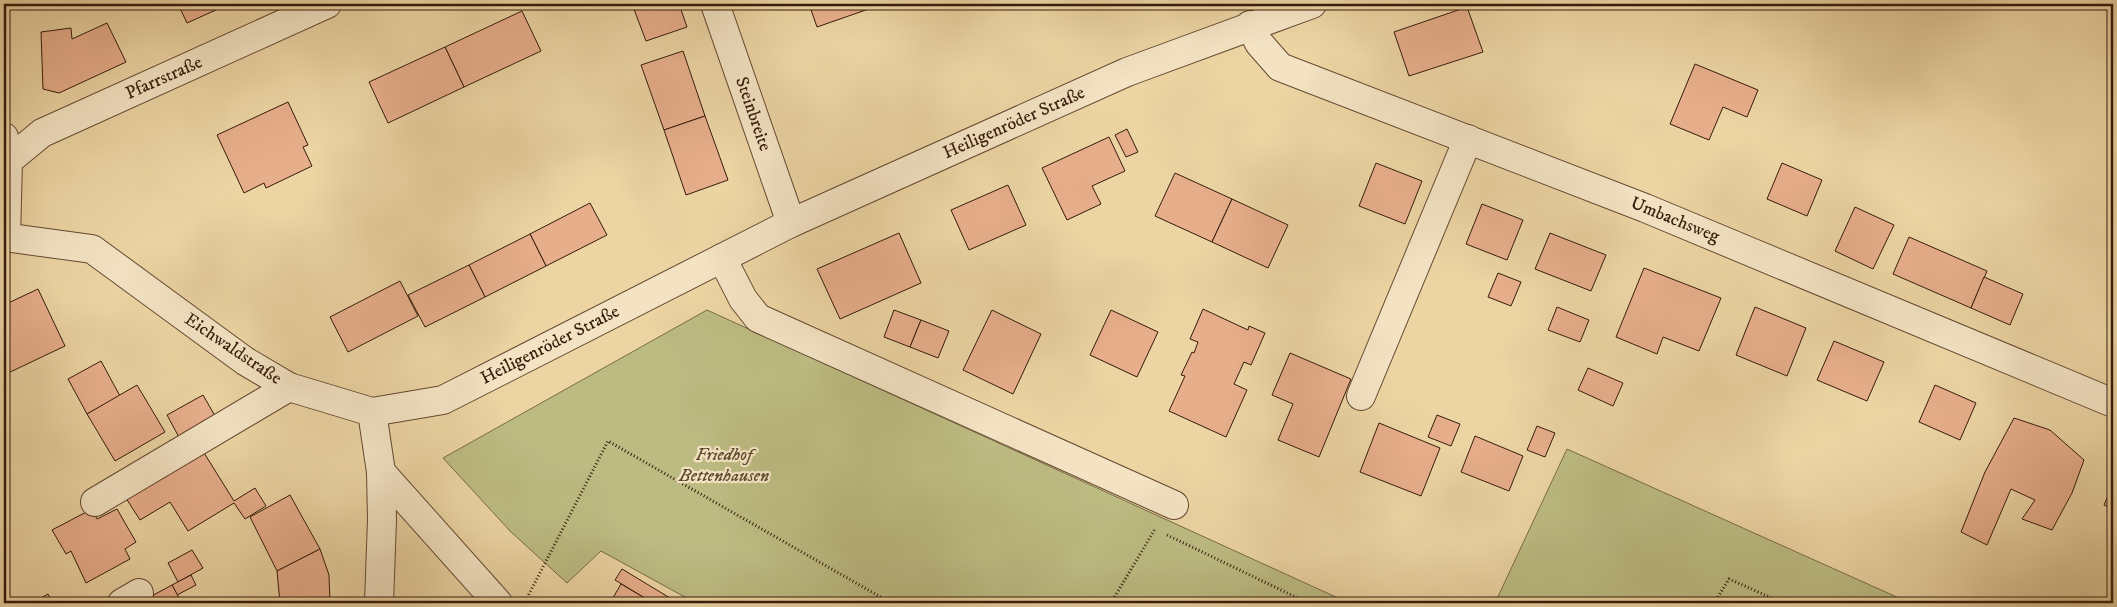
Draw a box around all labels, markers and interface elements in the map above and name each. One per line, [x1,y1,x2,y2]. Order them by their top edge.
street label: Pfarrstraße [122,51,206,105]
street label: Steinbreite [730,74,776,154]
street label: Heiligenröder Straße [940,82,1088,164]
street label: Umbachsweg [1627,192,1723,248]
street label: Heiligenröder Straße [477,300,623,390]
street label: Eichwaldstraße [180,308,286,390]
park label: Friedhof Bettenhausen [678,444,769,487]

